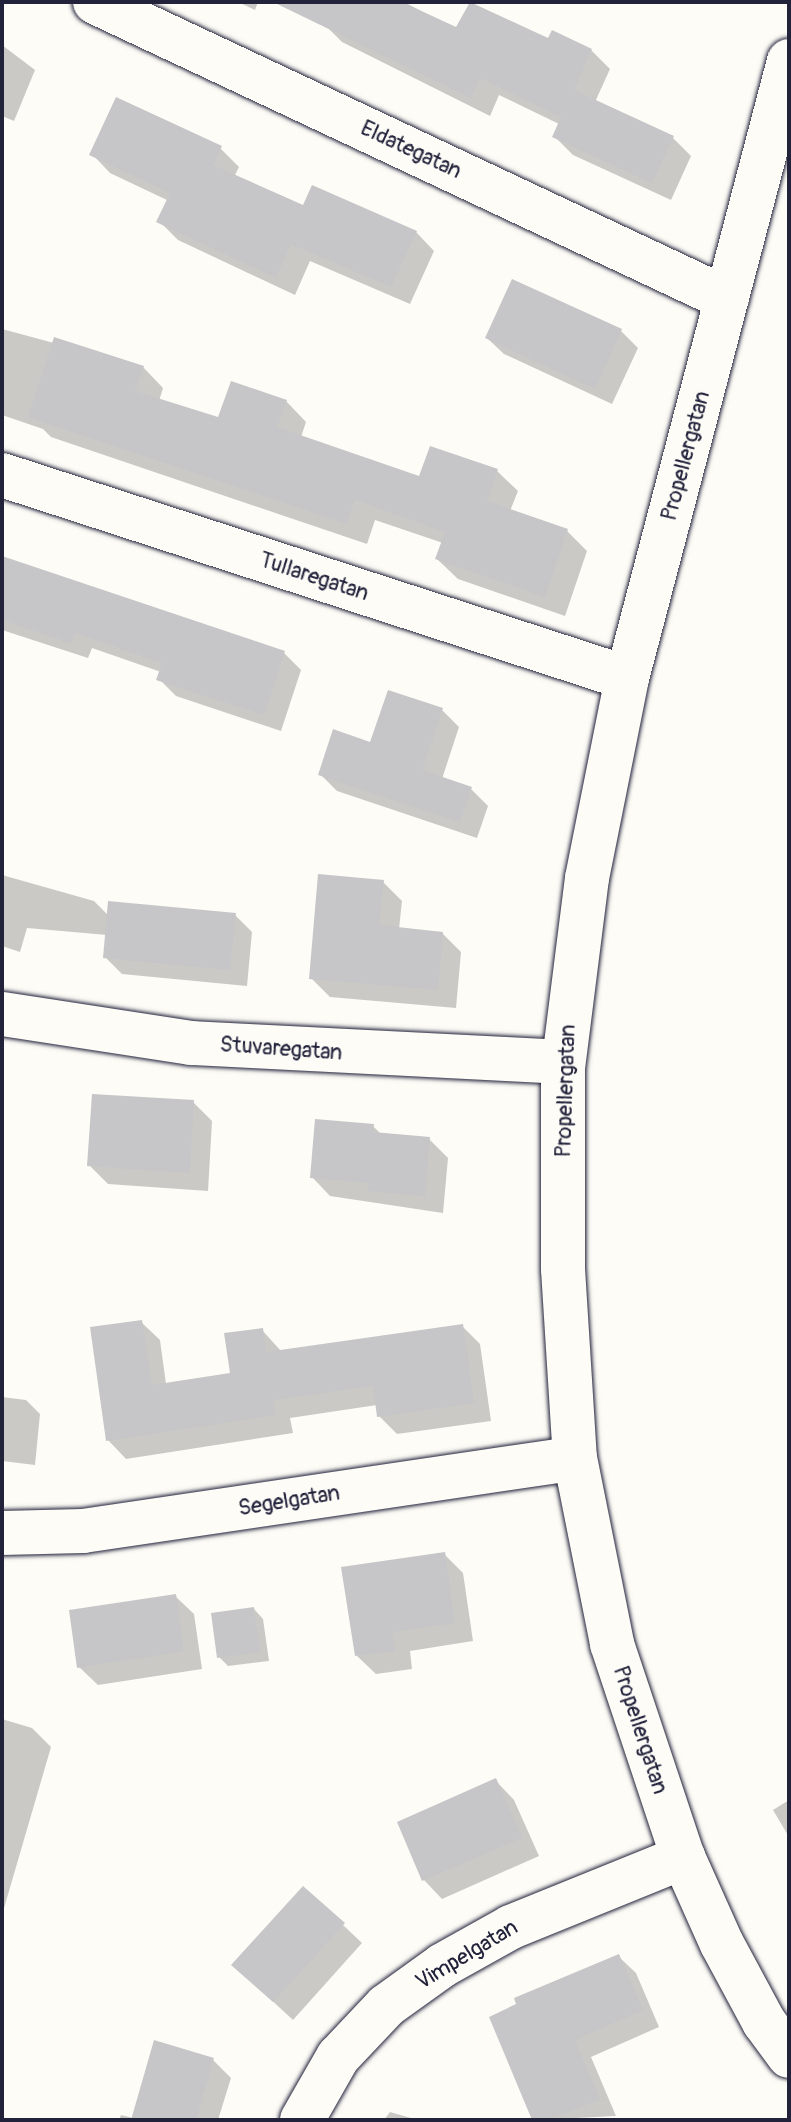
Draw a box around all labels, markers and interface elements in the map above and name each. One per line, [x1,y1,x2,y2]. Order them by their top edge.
street label: Eldategatan [356,115,466,185]
street label: Propellergatan [656,388,716,524]
street label: Tullaregatan [256,547,372,607]
street label: Propellergatan [550,1024,582,1158]
street label: Stuvaregatan [219,1032,343,1066]
street label: Segelgatan [236,1480,342,1522]
street label: Propellergatan [607,1663,673,1797]
street label: Vimpelgatan [411,1914,523,1996]

